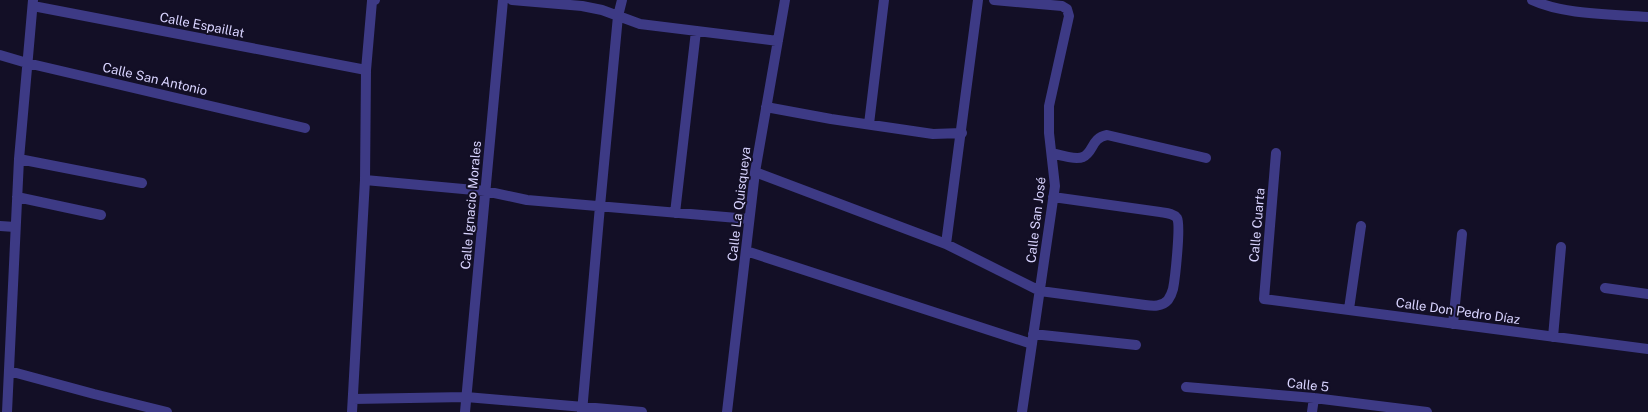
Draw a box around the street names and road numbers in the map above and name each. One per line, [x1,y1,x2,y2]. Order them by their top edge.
street label: Calle Espaillat [158,9,246,41]
street label: Calle San Antonio [101,60,209,98]
street label: Calle Ignacio Morales [458,140,484,270]
street label: Calle La Quisqueya [725,146,753,262]
street label: Calle San José [1023,176,1049,264]
street label: Calle Cuarta [1246,187,1268,263]
street label: Calle Don Pedro Díaz [1395,295,1521,327]
street label: Calle 5 [1286,375,1330,395]

